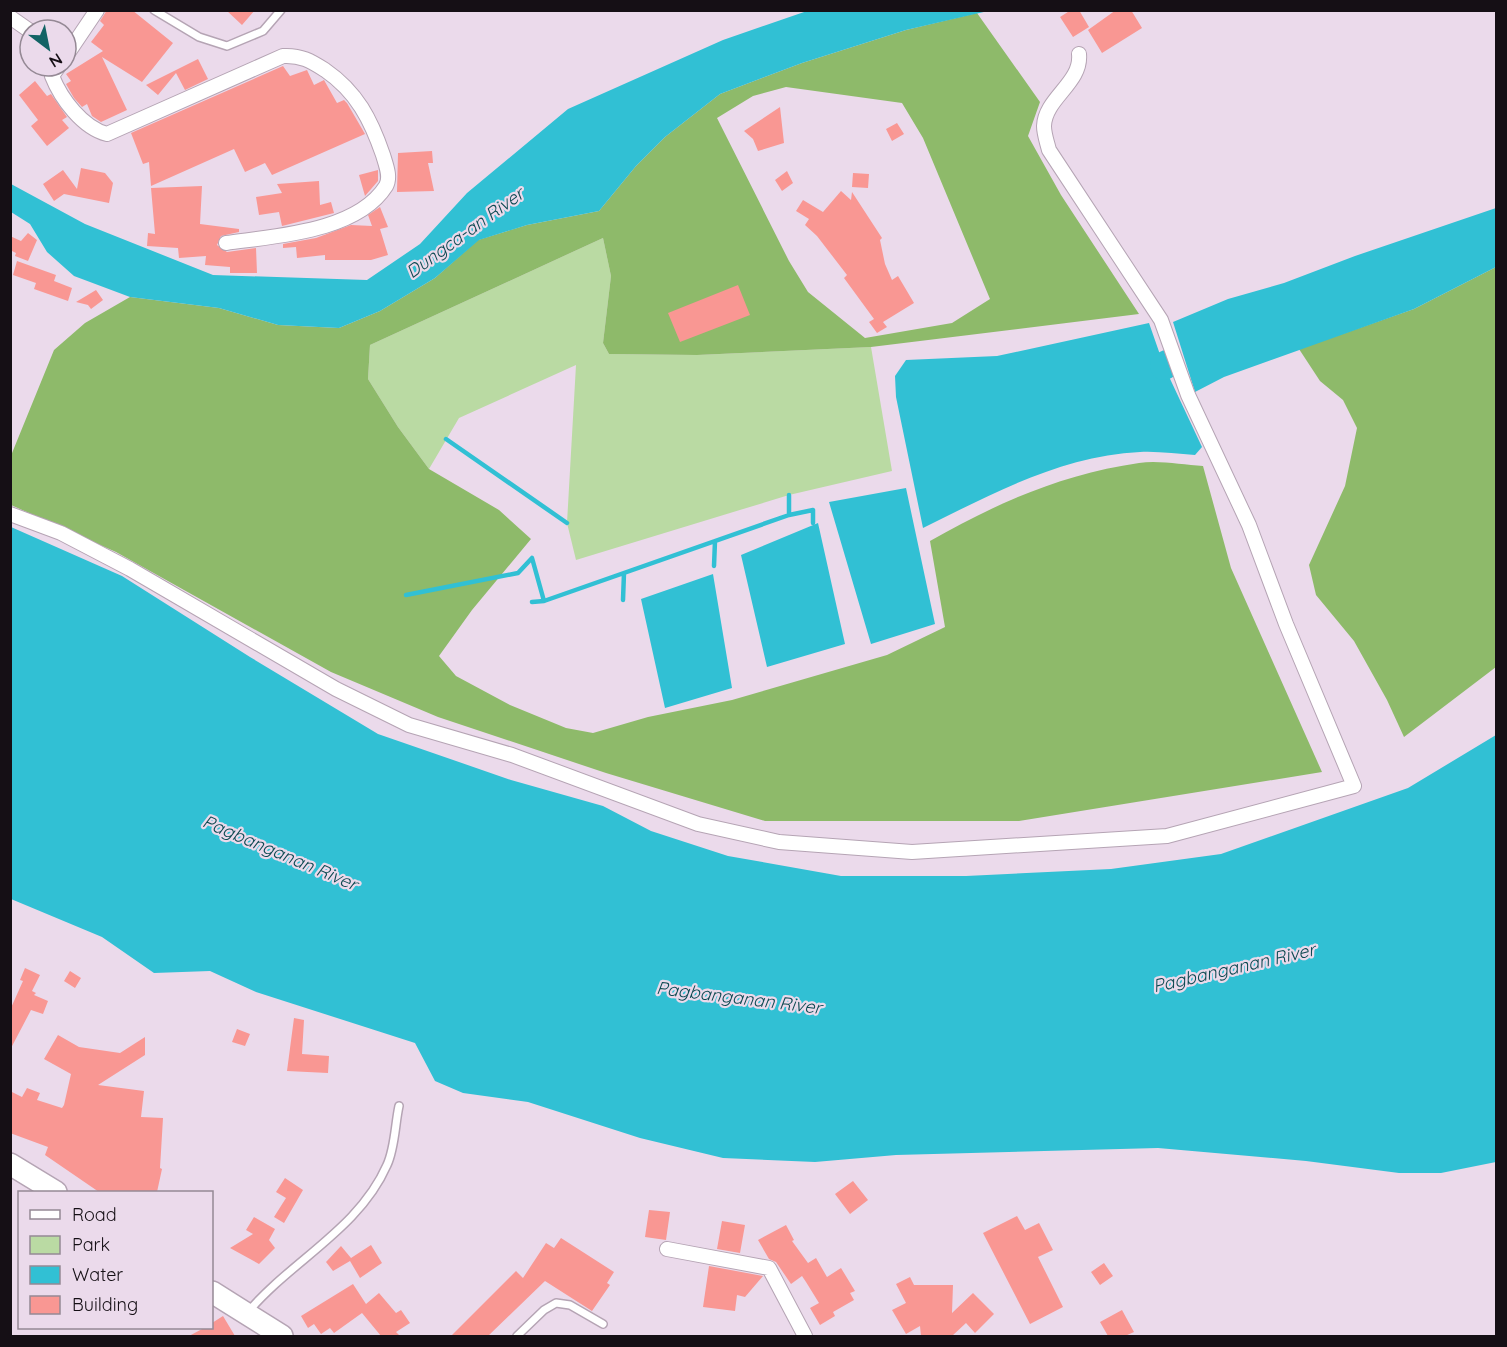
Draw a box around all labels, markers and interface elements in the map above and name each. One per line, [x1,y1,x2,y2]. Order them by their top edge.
north arrow [18,18,78,78]
text: N [46,49,66,72]
water label: Dungca-an River [401,181,530,283]
water label: Pagbanganan River [199,809,363,896]
water label: Pagbanganan River [1150,937,1319,997]
water label: Pagbanganan River [655,976,825,1019]
legend [18,1191,213,1329]
text: Road [72,1203,117,1226]
text: Park [72,1233,110,1256]
text: Water [72,1263,123,1286]
text: Building [72,1293,138,1316]

